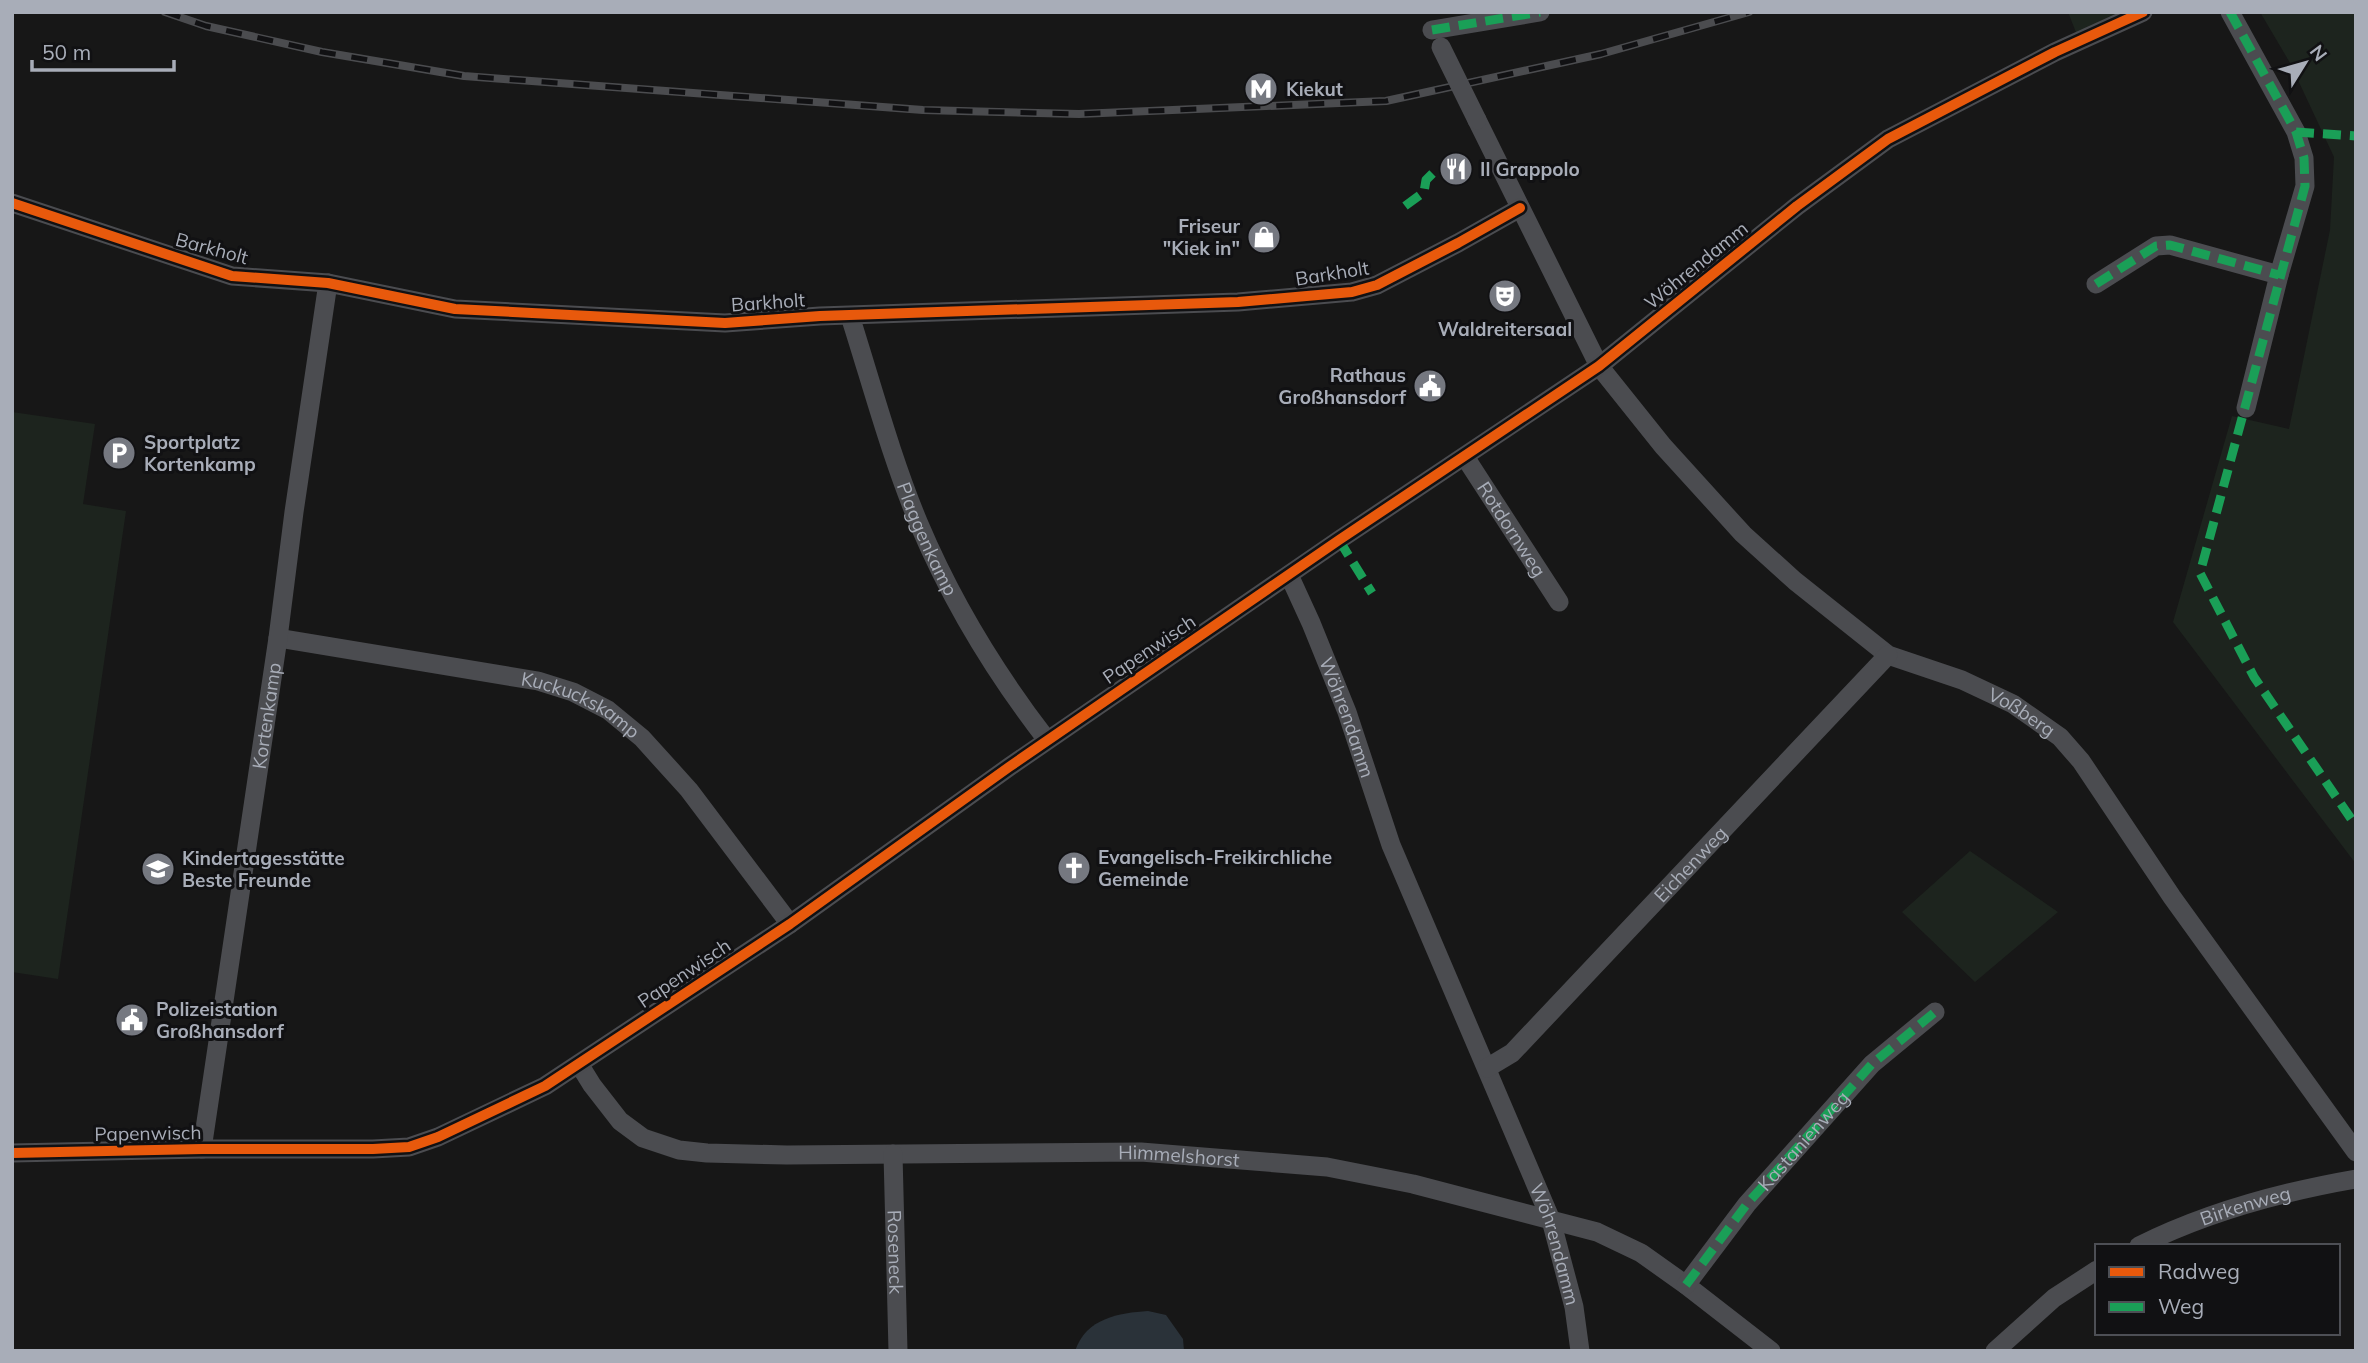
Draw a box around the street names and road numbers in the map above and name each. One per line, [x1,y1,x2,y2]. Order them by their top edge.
street label: Wöhrendamm [1639,216,1753,314]
street label: Barkholt [173,227,251,269]
street label: Barkholt [1293,255,1371,291]
street label: Barkholt [730,287,806,317]
street label: Rotdornweg [1472,477,1551,581]
street label: Plaggenkamp [892,479,963,600]
street label: Papenwisch [1098,609,1200,689]
street label: Wöhrendamm [1314,654,1380,781]
street label: Kortenkamp [247,661,286,771]
street label: Kuckuckskamp [519,666,645,743]
street label: Voßberg [1984,682,2060,742]
street label: Eichenweg [1649,821,1732,907]
street label: Papenwisch [633,933,735,1013]
street label: Kastanienweg [1752,1086,1854,1196]
street label: Papenwisch [94,1120,202,1146]
street label: Himmelshorst [1118,1140,1241,1172]
street label: Wöhrendamm [1525,1180,1585,1308]
street label: Birkenweg [2197,1181,2293,1231]
street label: Roseneck [882,1210,909,1295]

